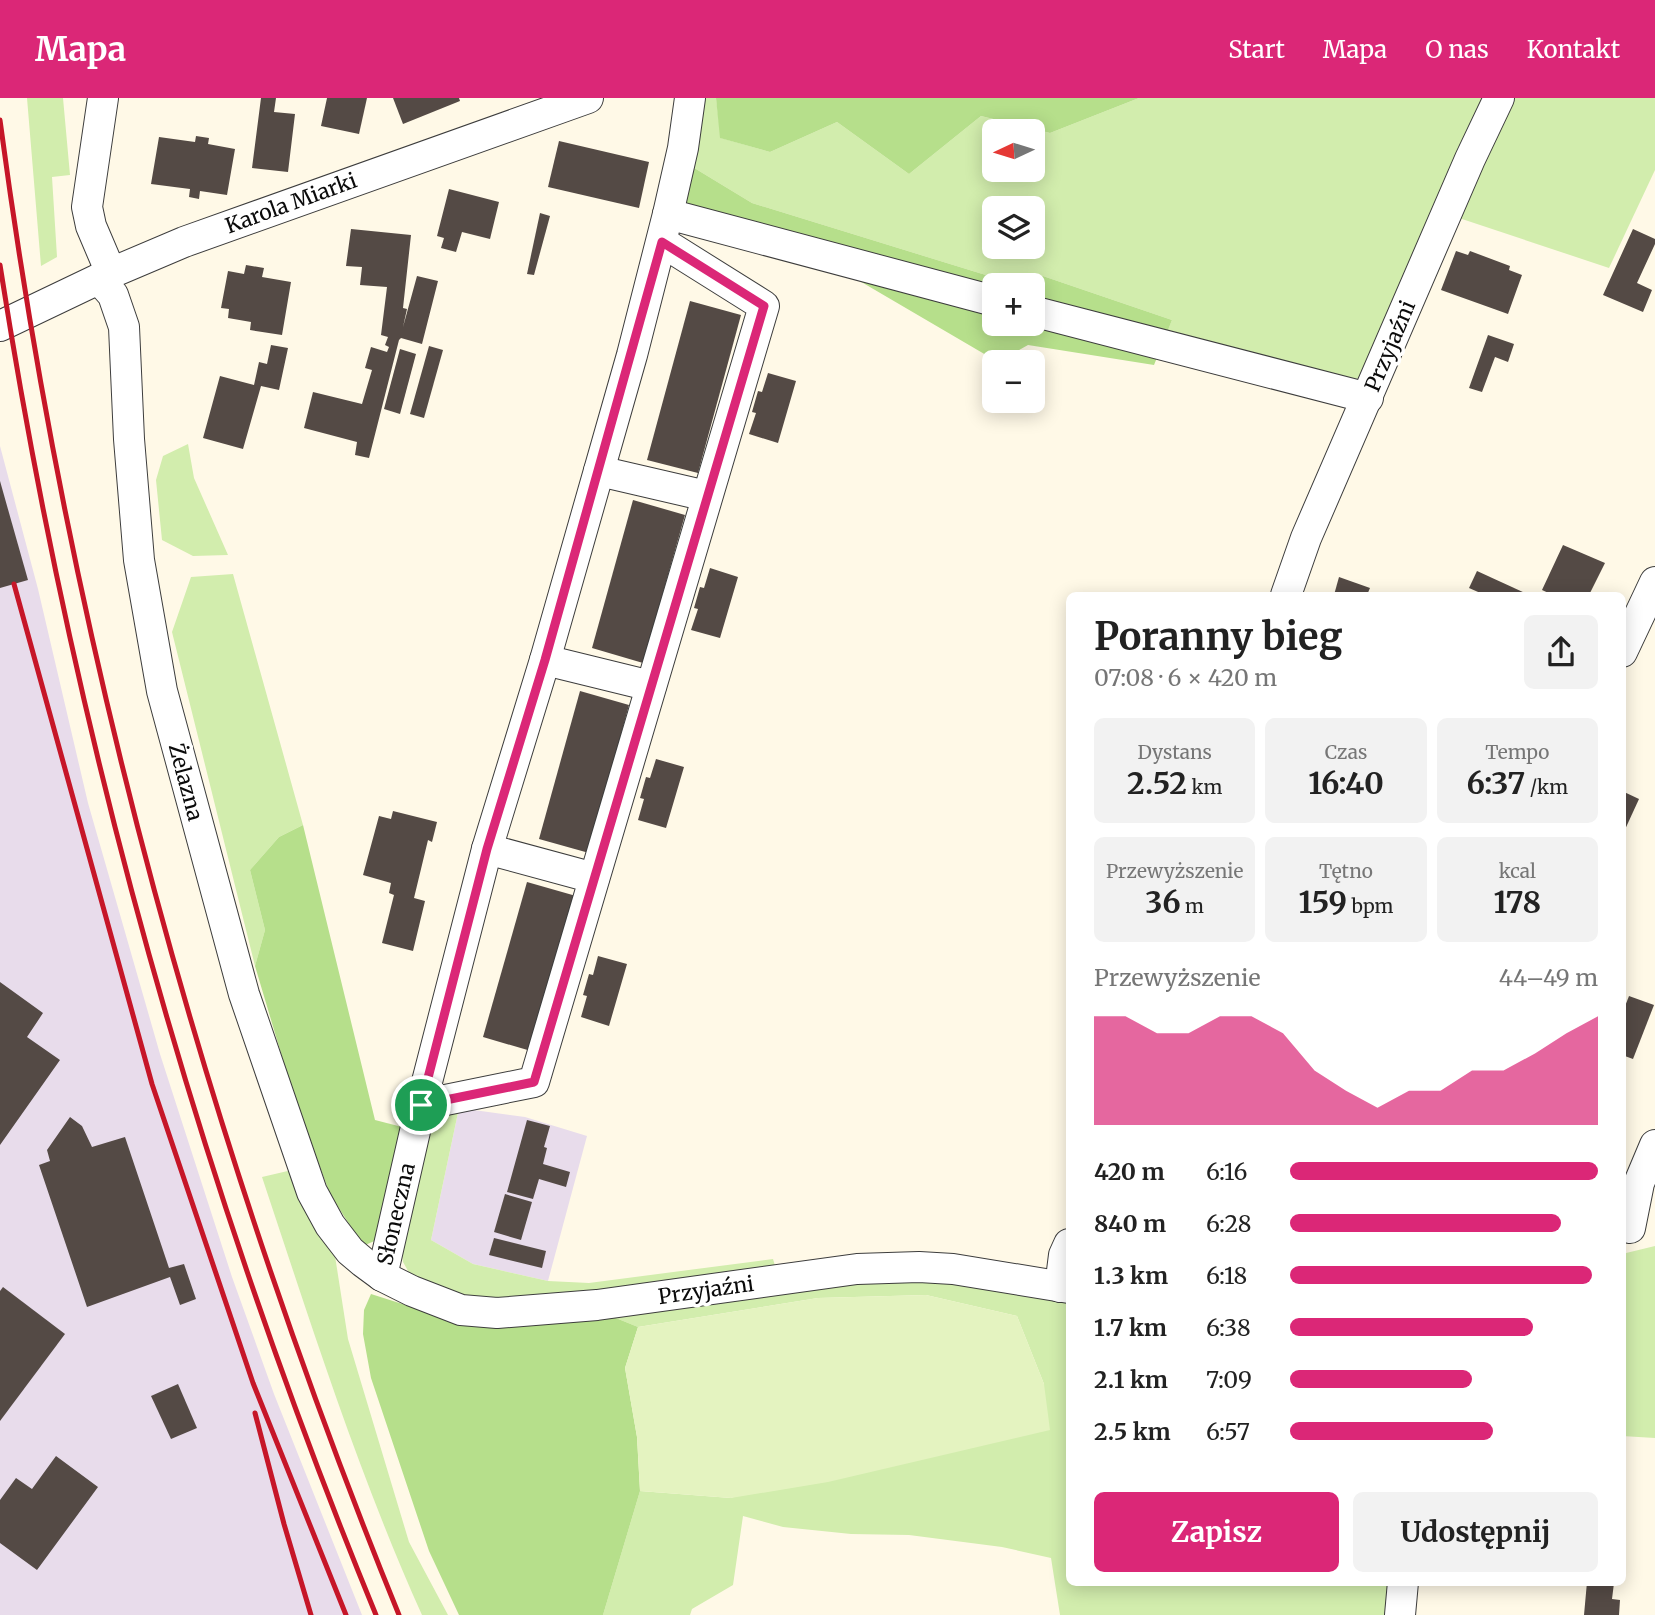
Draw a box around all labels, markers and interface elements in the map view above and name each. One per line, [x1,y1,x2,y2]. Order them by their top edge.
text: Mapa [35,29,126,70]
text: Start [1228,34,1285,65]
text: Mapa [1323,34,1387,65]
text: O nas [1425,34,1489,65]
text: Kontakt [1527,34,1620,65]
north arrow [982,119,1045,182]
map controls [982,119,1045,413]
street label: Karola Miarki [222,167,361,239]
button: layers [982,196,1045,259]
button: + [982,273,1045,336]
street label: Przyjaźni [1359,296,1421,396]
button: − [982,350,1045,413]
text: Poranny bieg [1094,613,1342,660]
button: share [1524,615,1598,689]
text: 07:08 · 6 × 420 m [1094,663,1277,692]
street label: Żelazna [163,740,209,824]
text: Dystans [1137,740,1212,764]
text: Czas [1325,740,1367,764]
text: Tempo [1485,740,1549,764]
text: 2.52 [1127,764,1187,802]
text: 16:40 [1308,764,1384,802]
text: 6:37 [1467,764,1525,802]
text: km [1187,775,1222,799]
text: /km [1525,775,1568,799]
text: Przewyższenie [1106,859,1243,883]
text: Tętno [1319,859,1373,883]
text: kcal [1499,859,1536,883]
text: 36 [1145,883,1181,921]
text: 159 [1299,883,1347,921]
text: 178 [1493,883,1541,921]
text: m [1181,894,1204,918]
text: bpm [1347,894,1393,918]
text: Przewyższenie [1094,963,1260,992]
text: 44–49 m [1499,963,1598,992]
pin [391,1075,451,1135]
icon: arrive [402,1086,440,1124]
text: 420 m [1094,1157,1165,1186]
text: 6:16 [1206,1157,1247,1186]
street label: Słoneczna [371,1160,421,1268]
text: 840 m [1094,1209,1166,1238]
text: 6:28 [1206,1209,1252,1238]
text: 1.3 km [1094,1261,1168,1290]
text: 6:18 [1206,1261,1247,1290]
street label: Przyjaźni [656,1270,756,1310]
text: 1.7 km [1094,1313,1167,1342]
text: 6:38 [1206,1313,1251,1342]
text: 2.1 km [1094,1365,1168,1394]
text: 7:09 [1206,1365,1252,1394]
text: 2.5 km [1094,1417,1171,1446]
text: 6:57 [1206,1417,1250,1446]
button: Zapisz [1094,1492,1339,1572]
button: Udostępnij [1353,1492,1598,1572]

